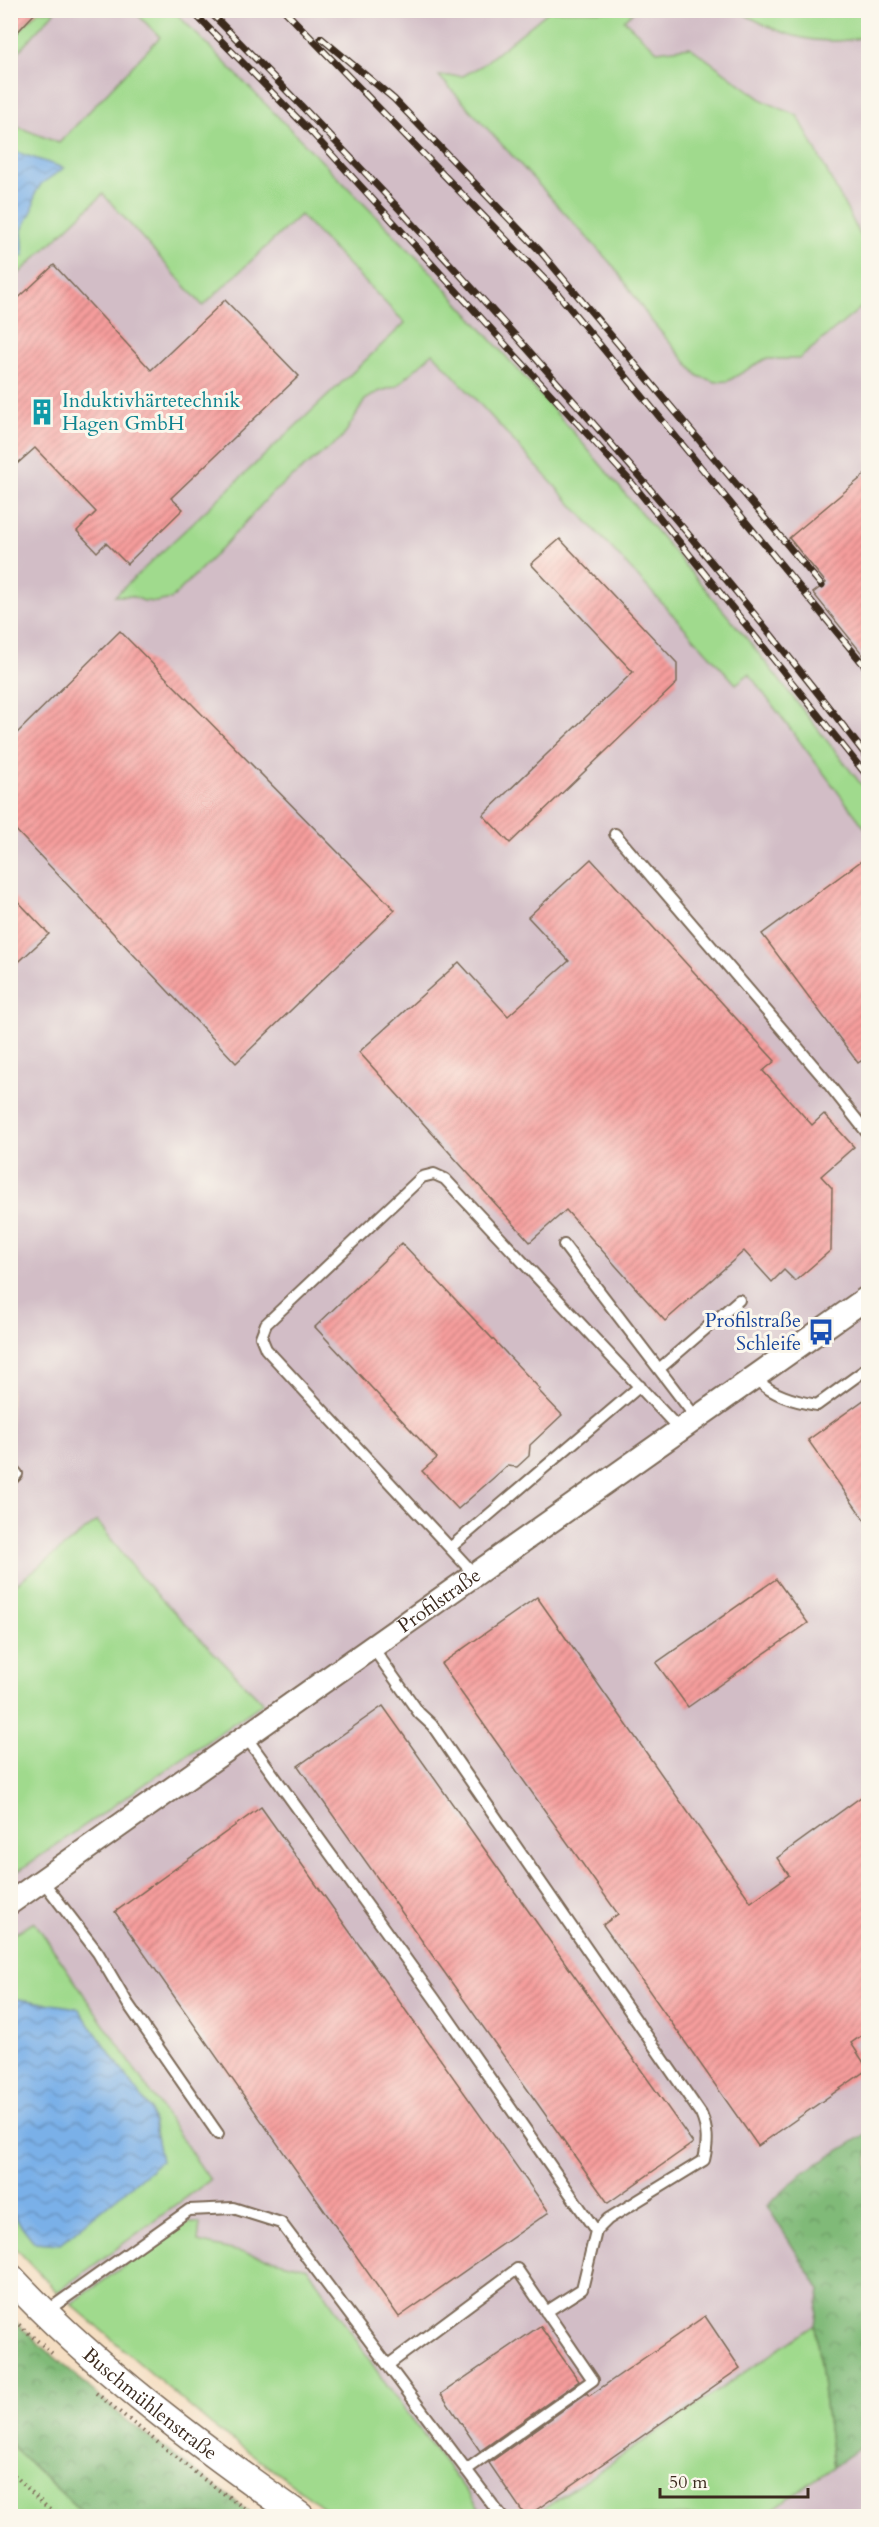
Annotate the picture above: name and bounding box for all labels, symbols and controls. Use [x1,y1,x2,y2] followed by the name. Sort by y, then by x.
[62,387,241,437] place label: Induktivhärtetechnik Hagen GmbH
[27,397,57,427] building icon: Induktivhärtetechnik Hagen GmbH
[705,1307,801,1357] place label: Profilstraße Schleife
[806,1317,836,1347] bus stop icon: Profilstraße Schleife
[392,1562,486,1639] street label: Profilstraße
[77,2341,223,2466] street label: Buschmühlenstraße
[660,2461,808,2499] scale bar
[669,2470,708,2495] text: 50 m

